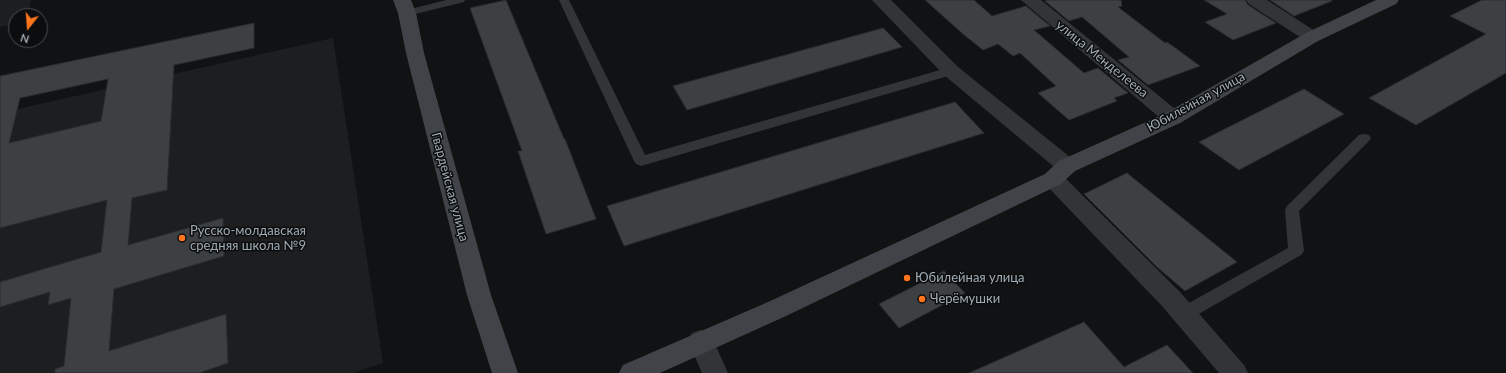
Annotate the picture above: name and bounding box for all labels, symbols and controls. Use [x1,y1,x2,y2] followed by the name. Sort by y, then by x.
[8,8,48,48] north arrow
[1053,17,1151,101] street label: улица Менделеева
[19,32,31,46] text: N
[1144,69,1248,135] street label: Юбилейная улица
[428,131,472,243] street label: Гвардейская улица
[190,223,306,254] place label: Русско-молдавская средняя школа №9
[177,233,187,243] marker: Русско-молдавская средняя школа №9
[915,270,1025,286] place label: Юбилейная улица
[902,273,912,283] marker: Юбилейная улица
[930,291,1000,307] place label: Черёмушки
[917,294,927,304] marker: Черёмушки

